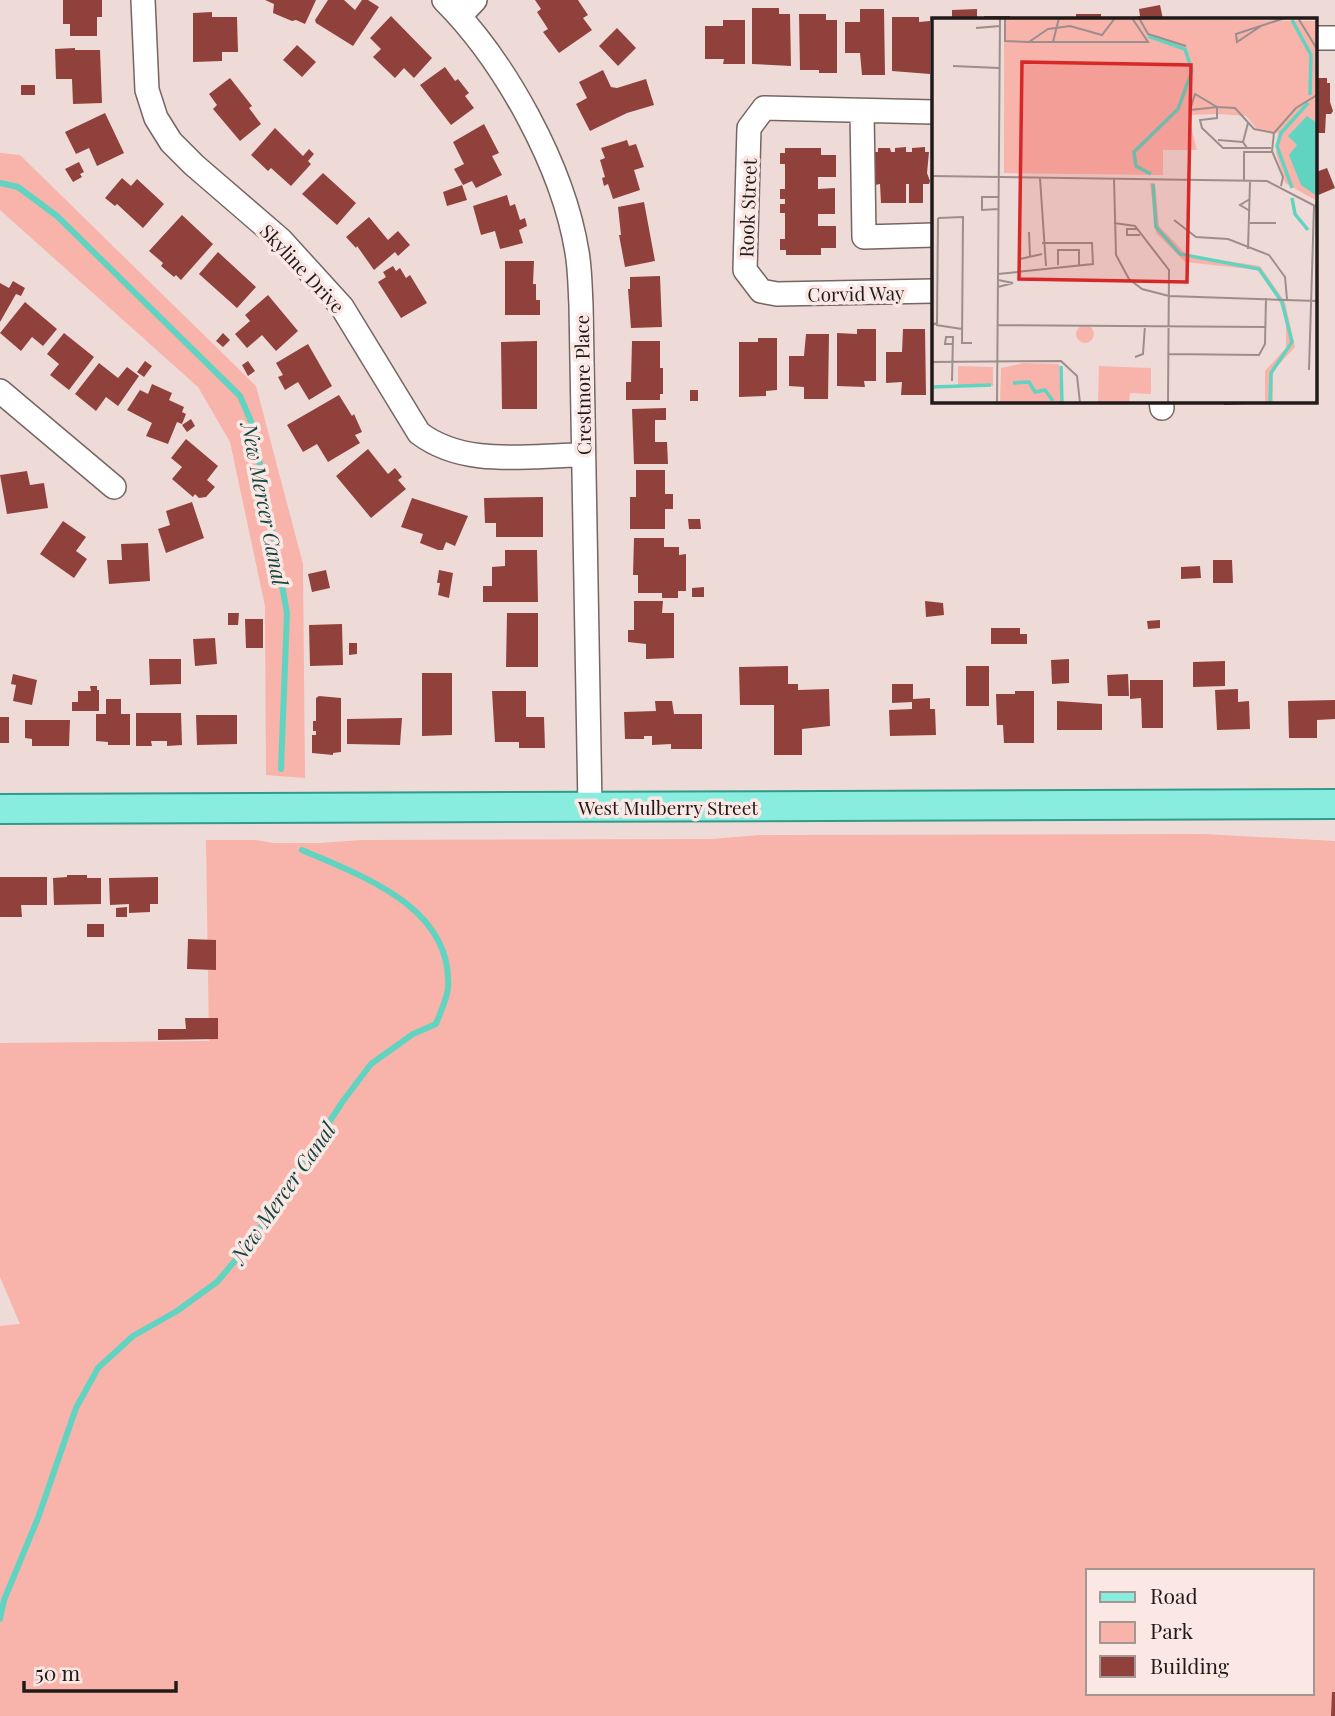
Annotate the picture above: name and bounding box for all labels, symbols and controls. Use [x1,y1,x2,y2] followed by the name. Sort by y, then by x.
[932,18,1318,402] inset map
[732,158,762,258] street label: Rook Street
[255,218,351,318] street label: Skyline Drive
[807,279,905,307] street label: Corvid Way
[568,315,596,455] street label: Crestmore Place
[236,418,296,589] water label: New Mercer Canal
[577,794,758,820] street label: West Mulberry Street
[222,1115,342,1269] water label: New Mercer Canal
[1086,1569,1314,1695] legend
[1150,1581,1198,1609] text: Road
[1150,1616,1194,1644] text: Park
[24,1650,177,1694] scale bar
[1150,1651,1229,1679] text: Building
[35,1658,81,1686] text: 50 m

